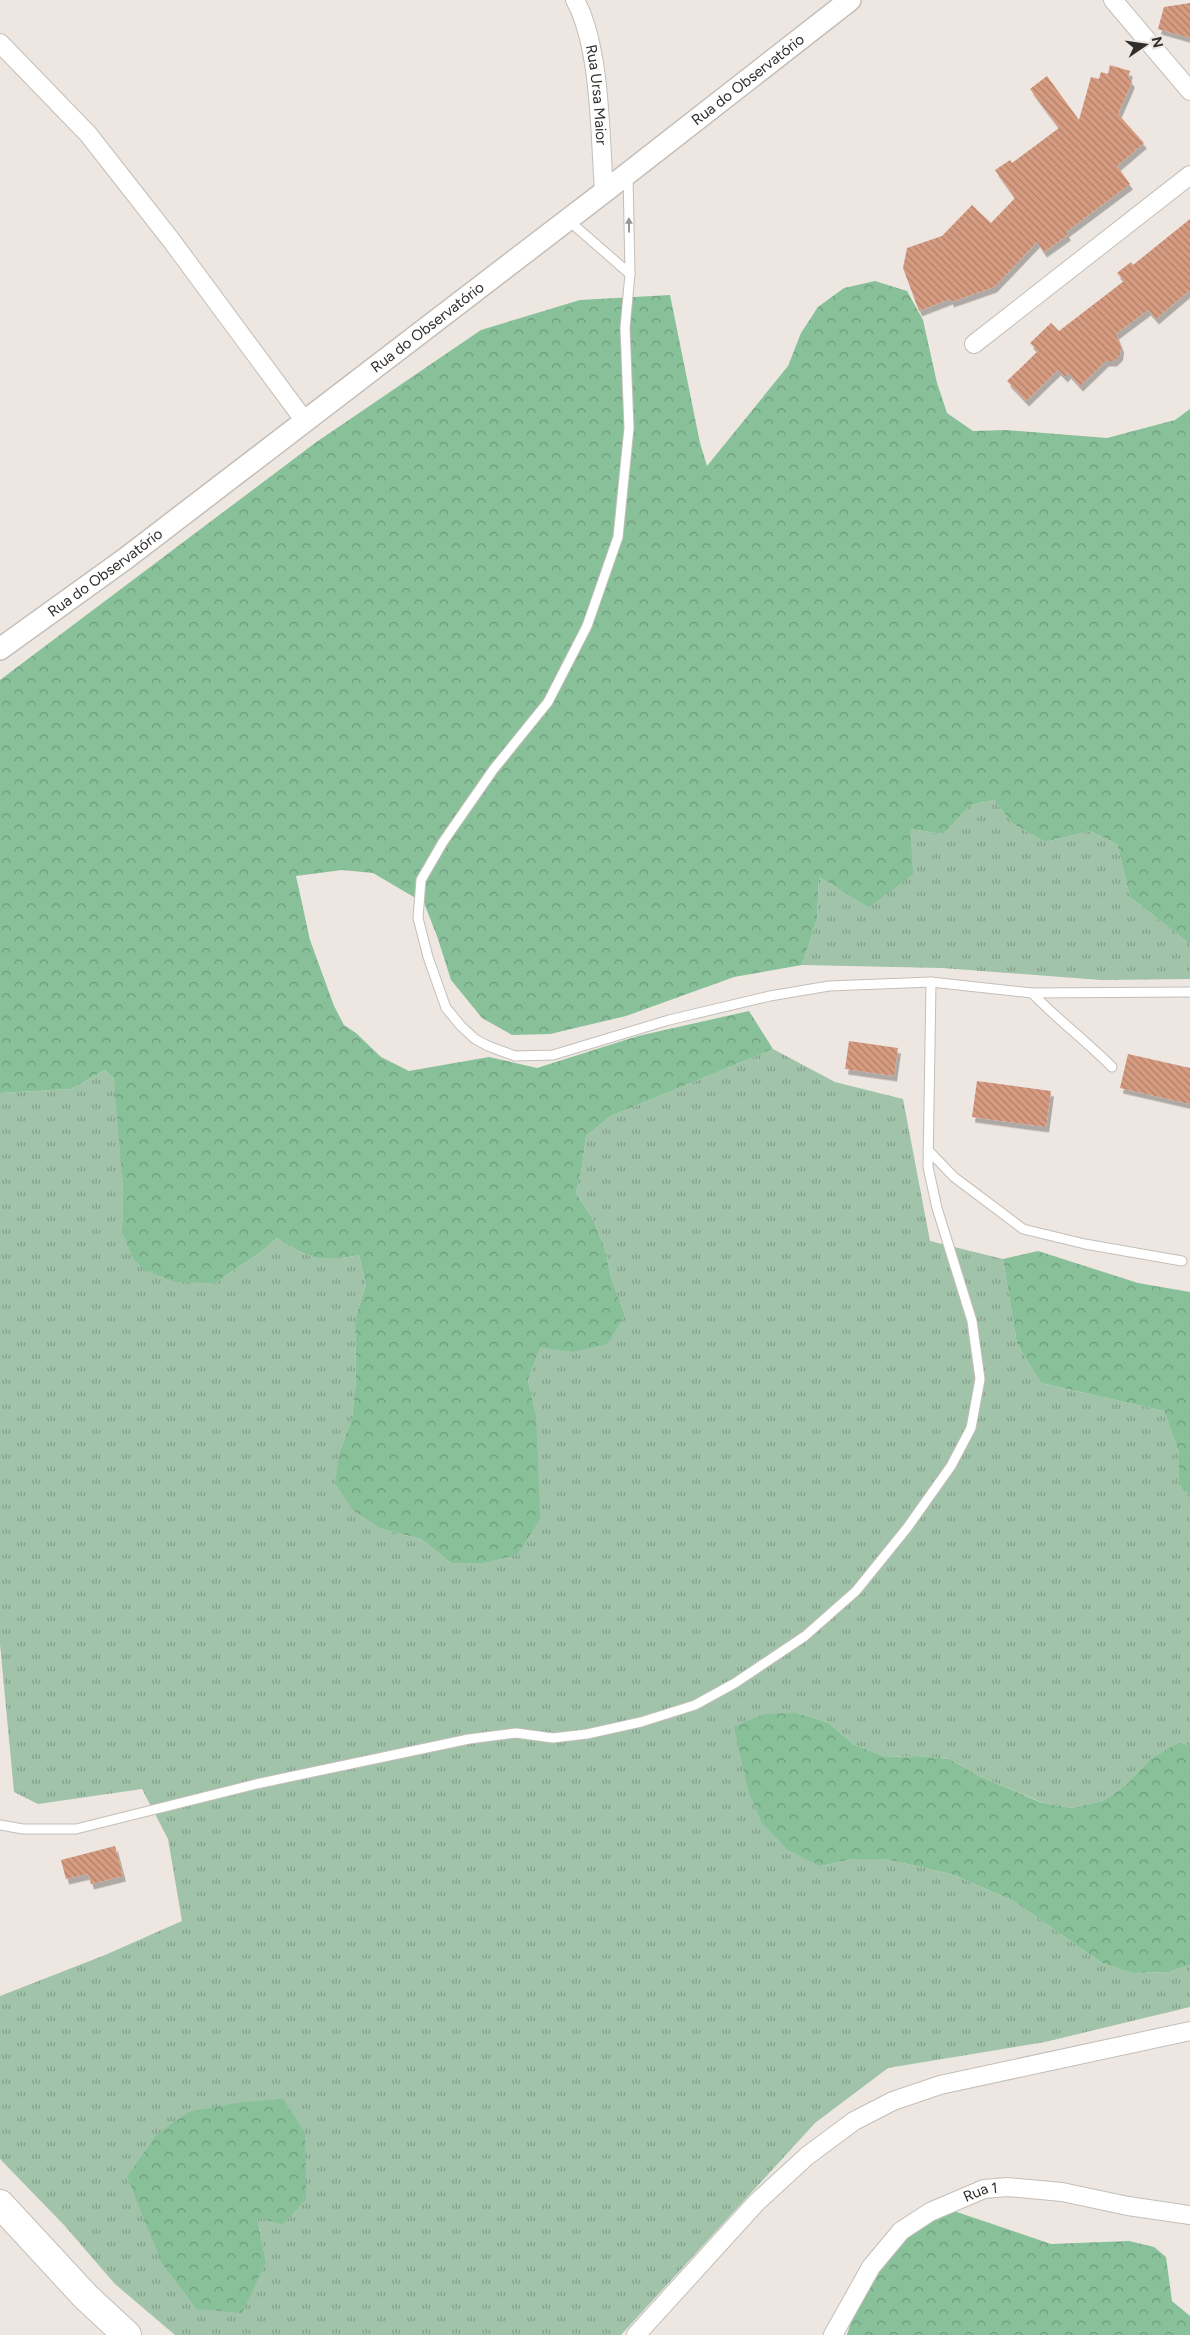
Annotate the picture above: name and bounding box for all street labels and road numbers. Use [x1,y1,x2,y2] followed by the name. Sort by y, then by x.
[688,30,808,129] street label: Rua do Observatório
[582,43,610,145] street label: Rua Ursa Maior
[367,278,488,376] street label: Rua do Observatório
[44,524,166,621] street label: Rua do Observatório
[960,2179,998,2206] street label: Rua 1

